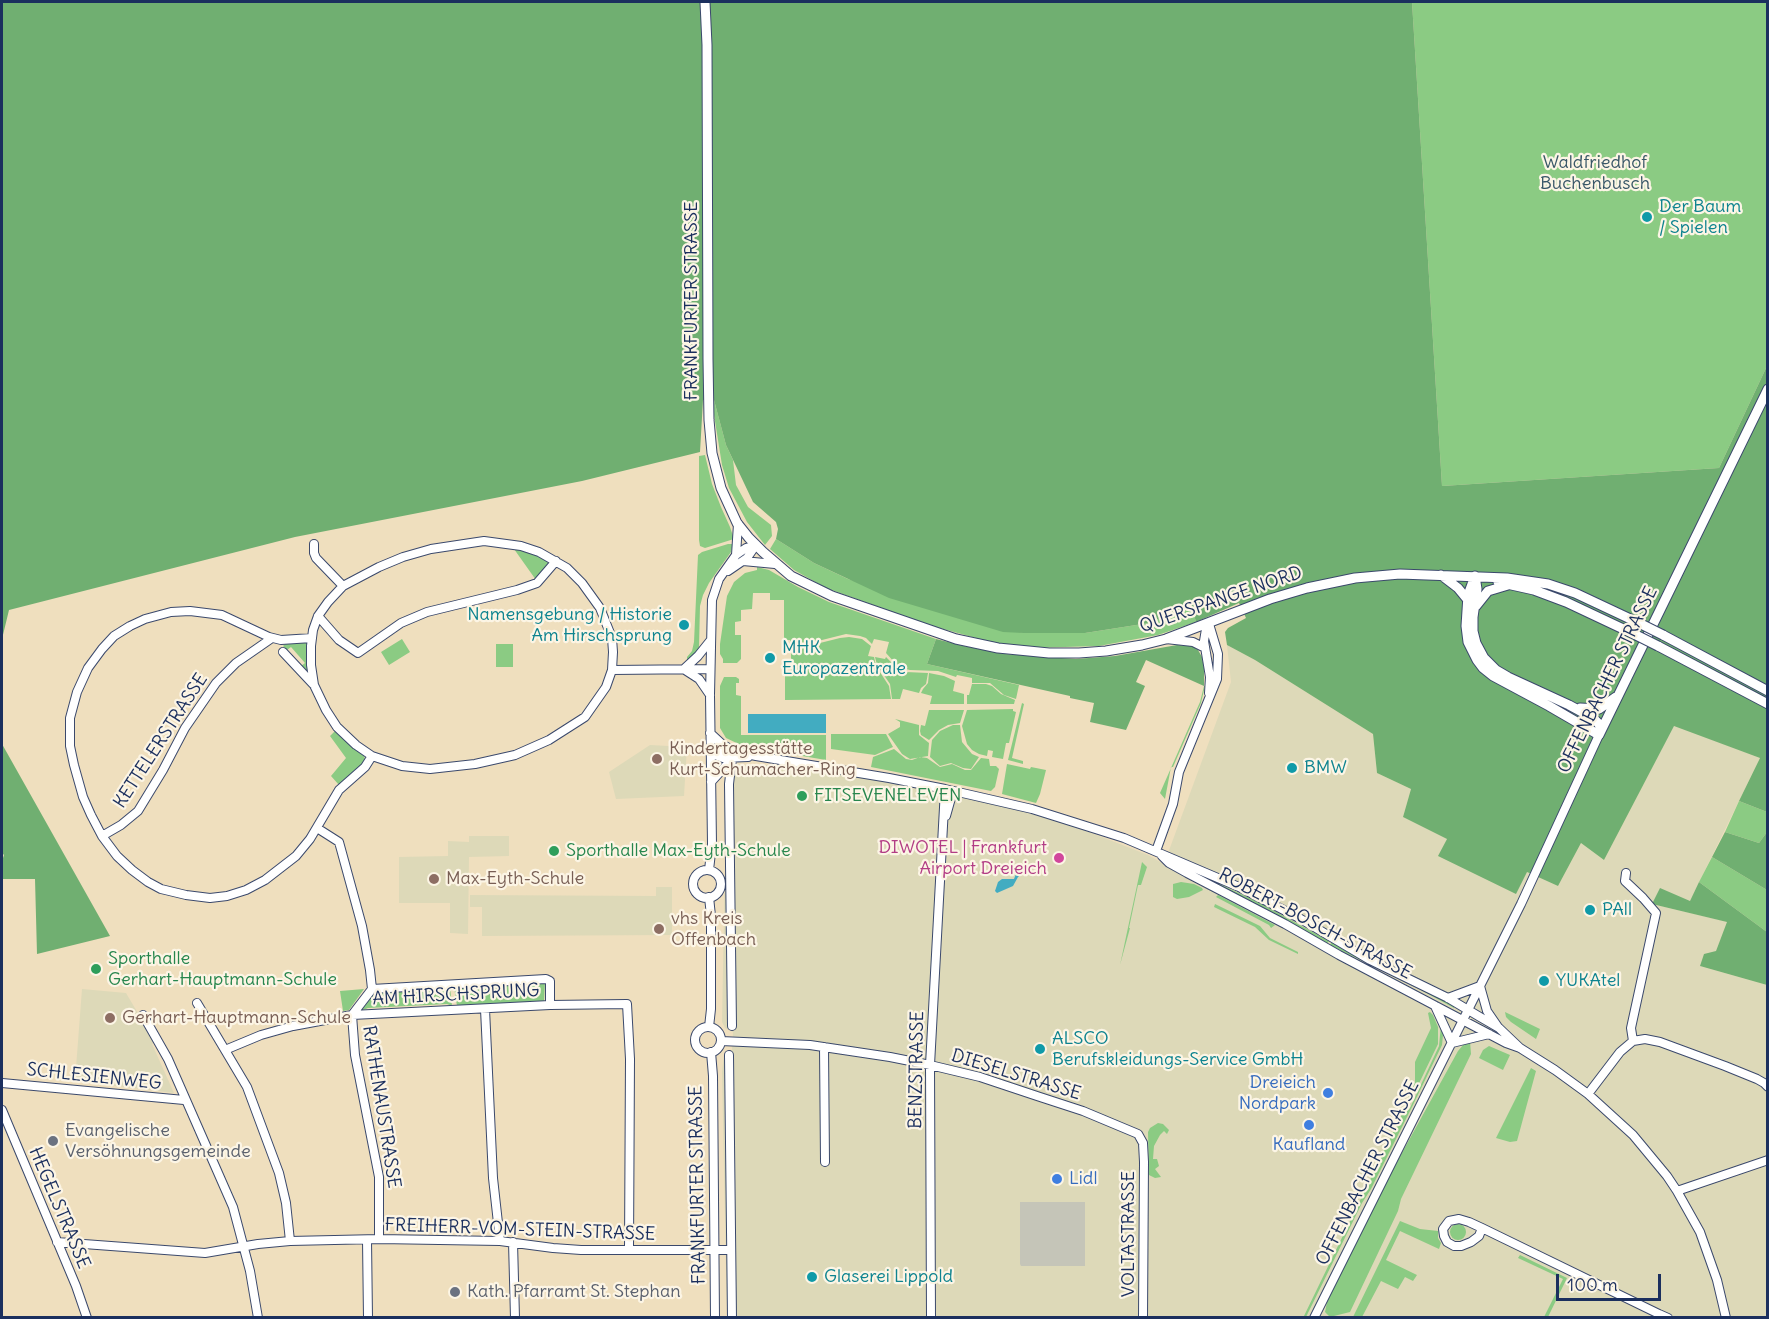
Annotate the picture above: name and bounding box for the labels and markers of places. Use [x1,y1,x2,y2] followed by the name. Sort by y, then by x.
[1659,196,1741,238] place label: Der Baum / Spielen
[1640,210,1654,224] marker: Der Baum / Spielen
[467,604,672,646] place label: Namensgebung / Historie Am Hirschsprung
[677,618,691,632] marker: Namensgebung / Historie Am Hirschsprung
[782,637,906,680] place label: MHK Europazentrale
[763,651,777,665] marker: MHK Europazentrale
[669,738,856,780] place label: Kindertagesstätte Kurt-Schumacher-Ring
[650,752,664,766] marker: Kindertagesstätte Kurt-Schumacher-Ring
[1304,757,1347,779] place label: BMW
[1285,761,1299,775] marker: BMW
[814,785,962,807] place label: FITSEVENELEVEN
[795,789,809,803] marker: FITSEVENELEVEN
[878,837,1047,880] place label: DIWOTEL | Frankfurt Airport Dreieich
[566,840,791,862] place label: Sporthalle Max-Eyth-Schule
[547,844,561,858] marker: Sporthalle Max-Eyth-Schule
[1052,851,1066,865] marker: DIWOTEL | Frankfurt Airport Dreieich
[446,868,584,890] place label: Max-Eyth-Schule
[427,872,441,886] marker: Max-Eyth-Schule
[1602,899,1632,921] place label: PAll
[1583,903,1597,917] marker: PAll
[671,908,756,950] place label: vhs Kreis Offenbach
[652,922,666,936] marker: vhs Kreis Offenbach
[108,948,337,990] place label: Sporthalle Gerhart-Hauptmann-Schule
[89,962,103,976] marker: Sporthalle Gerhart-Hauptmann-Schule
[1556,970,1620,992] place label: YUKAtel
[1537,974,1551,988] marker: YUKAtel
[122,1007,351,1029] place label: Gerhart-Hauptmann-Schule
[103,1011,117,1025] marker: Gerhart-Hauptmann-Schule
[1052,1028,1303,1070] place label: ALSCO Berufskleidungs-Service GmbH
[1033,1042,1047,1056] marker: ALSCO Berufskleidungs-Service GmbH
[1239,1072,1316,1114] place label: Dreieich Nordpark
[1321,1086,1335,1100] marker: Dreieich Nordpark
[1302,1118,1316,1132] marker: Kaufland
[65,1120,251,1162] place label: Evangelische Versöhnungsgemeinde
[46,1134,60,1148] marker: Evangelische Versöhnungsgemeinde
[1273,1134,1345,1156] place label: Kaufland
[1069,1168,1097,1190] place label: Lidl
[1050,1172,1064,1186] marker: Lidl
[824,1266,953,1288] place label: Glaserei Lippold
[805,1270,819,1284] marker: Glaserei Lippold
[467,1281,681,1303] place label: Kath. Pfarramt St. Stephan
[448,1285,462,1299] marker: Kath. Pfarramt St. Stephan

